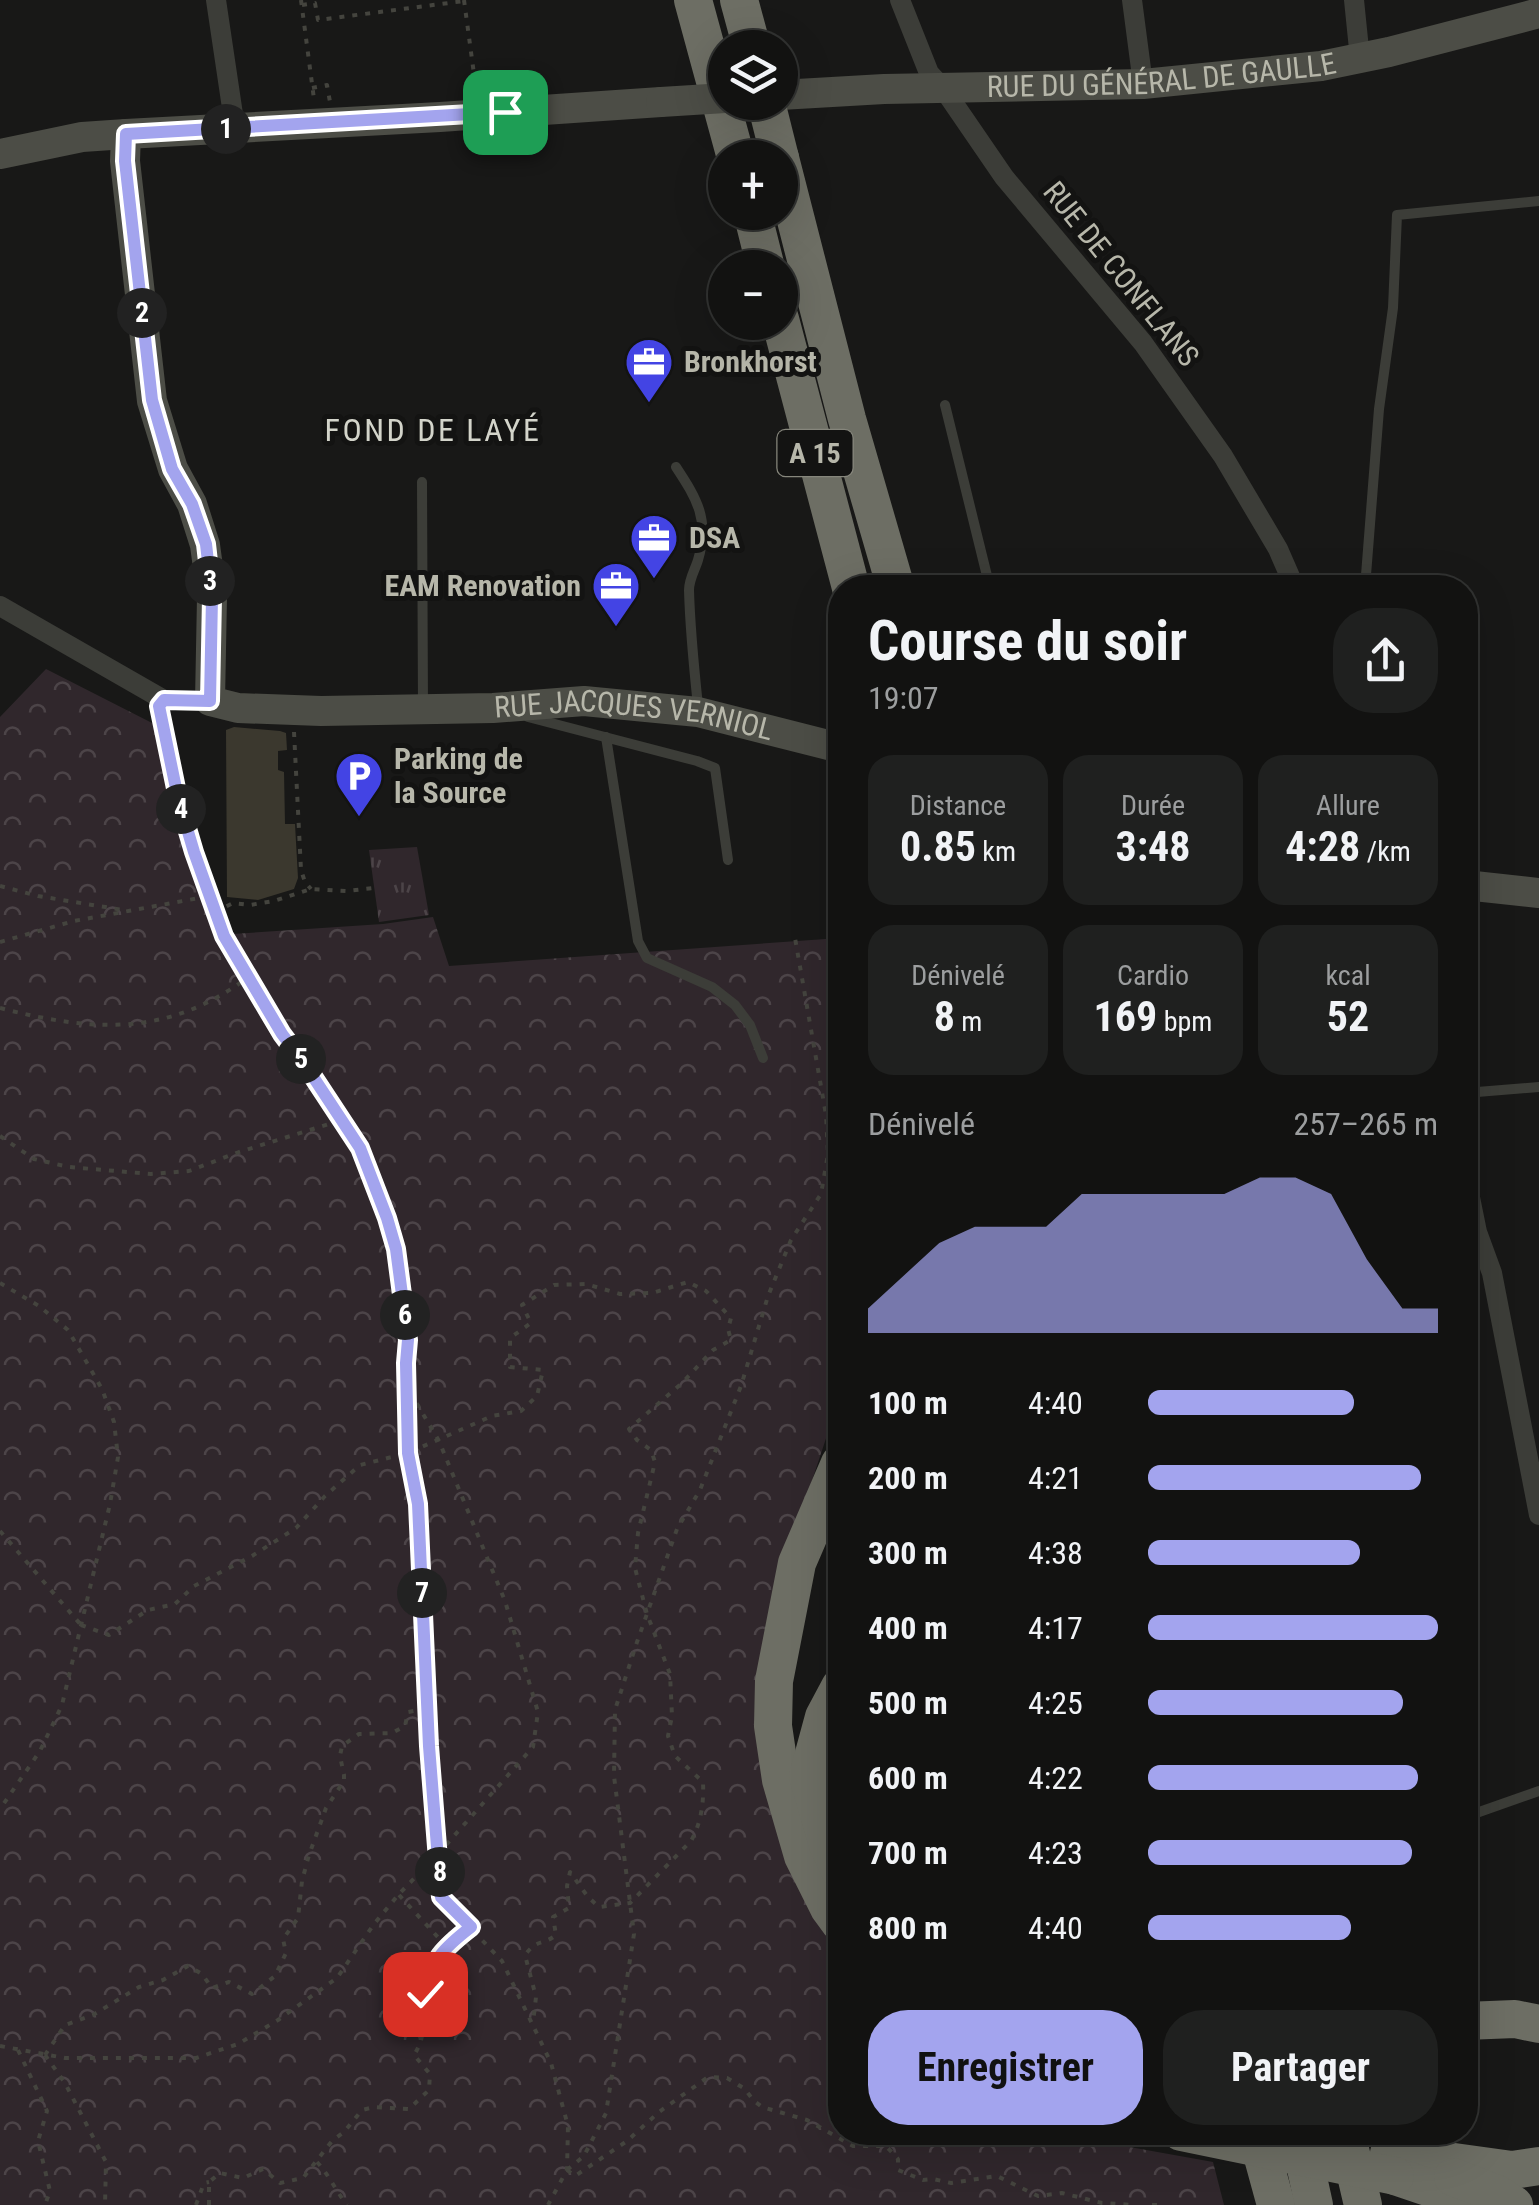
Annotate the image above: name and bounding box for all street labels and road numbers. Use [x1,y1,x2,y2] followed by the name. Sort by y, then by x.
[986,45,1339,104] street label: RUE DU GÉNÉRAL DE GAULLE
[1036,174,1207,373] street label: RUE DE CONFLANS
[778,430,852,476] road number: A 15
[493,683,777,747] street label: RUE JACQUES VERNIOL

